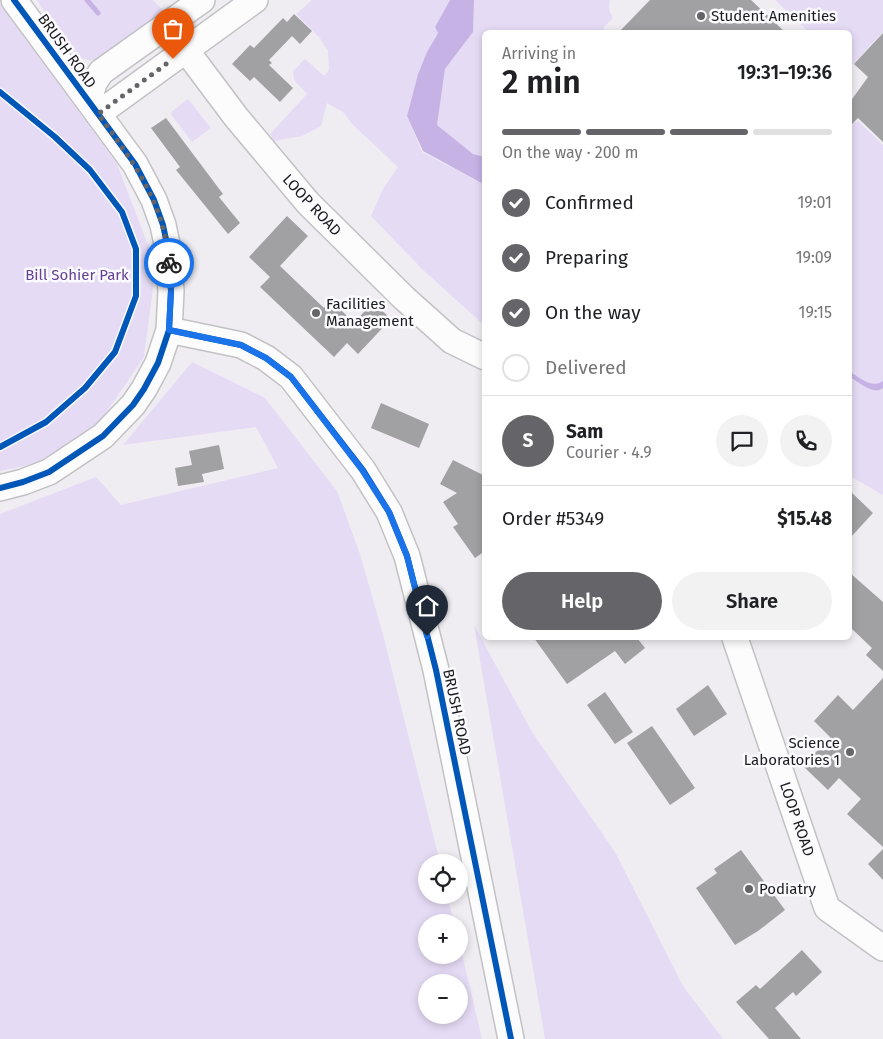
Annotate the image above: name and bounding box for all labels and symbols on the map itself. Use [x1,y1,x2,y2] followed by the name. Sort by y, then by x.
[711,7,836,25] place label: Student Amenities
[152,8,194,59] pin
[34,10,100,92] street label: BRUSH ROAD
[695,10,707,22] marker: Student Amenities
[279,170,345,240] street label: LOOP ROAD
[144,238,194,288] courier
[25,266,129,284] park label: Bill Sohier Park
[326,295,414,330] place label: Facilities Management
[310,307,322,319] marker: Facilities Management
[406,585,448,636] pin
[439,667,475,757] street label: BRUSH ROAD
[744,734,840,769] place label: Science Laboratories 1
[844,746,856,758] marker: Science Laboratories 1
[776,779,818,859] street label: LOOP ROAD
[759,880,817,898] place label: Podiatry
[743,883,755,895] marker: Podiatry

